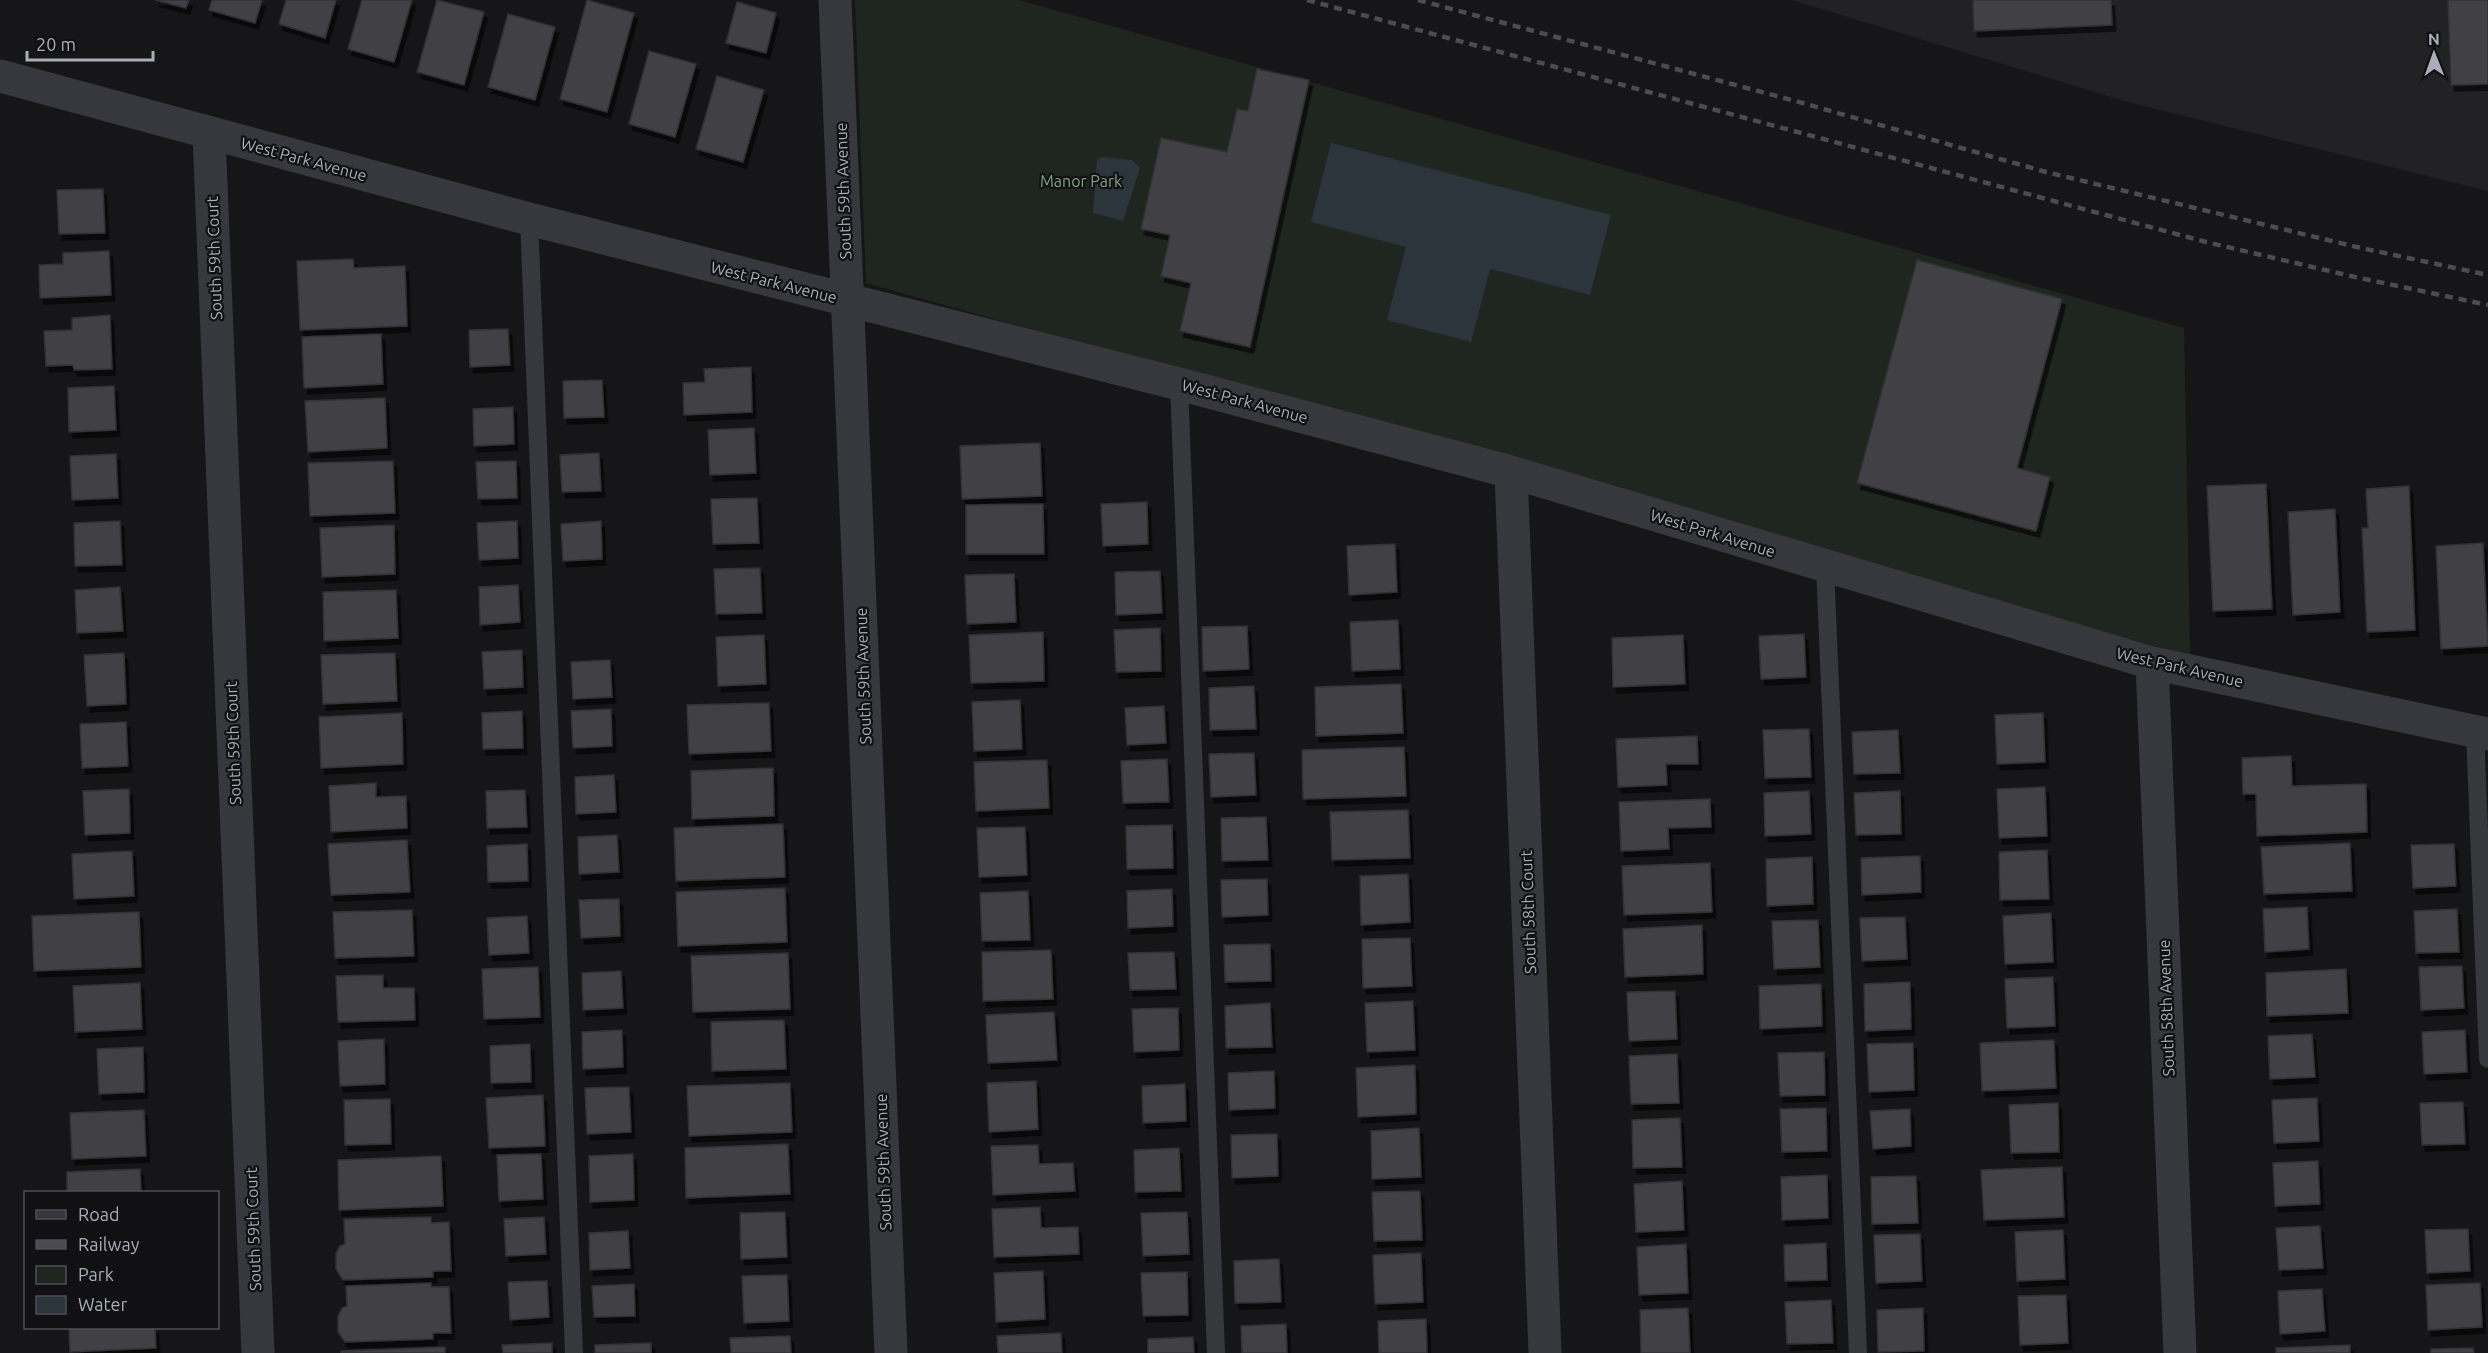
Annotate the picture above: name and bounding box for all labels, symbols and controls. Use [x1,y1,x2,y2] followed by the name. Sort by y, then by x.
[27,24,153,62] scale bar
[2404,24,2464,84] north arrow
[2428,30,2440,48] text: N
[36,34,76,54] text: 20 m
[832,122,854,260] street label: South 59th Avenue
[239,134,369,184] street label: West Park Avenue
[1040,172,1122,190] park label: Manor Park
[203,195,225,320] street label: South 59th Court
[709,258,839,306] street label: West Park Avenue
[1180,376,1310,426] street label: West Park Avenue
[1648,505,1778,561] street label: West Park Avenue
[852,607,874,745] street label: South 59th Avenue
[2115,644,2245,690] street label: West Park Avenue
[222,680,244,805] street label: South 59th Court
[1517,849,1539,974] street label: South 58th Court
[2155,939,2177,1077] street label: South 58th Avenue
[872,1093,894,1231] street label: South 59th Avenue
[242,1166,264,1291] street label: South 59th Court
[24,1191,219,1329] legend
[78,1204,120,1224] text: Road
[78,1234,140,1254] text: Railway
[78,1264,114,1284] text: Park
[78,1294,128,1314] text: Water

